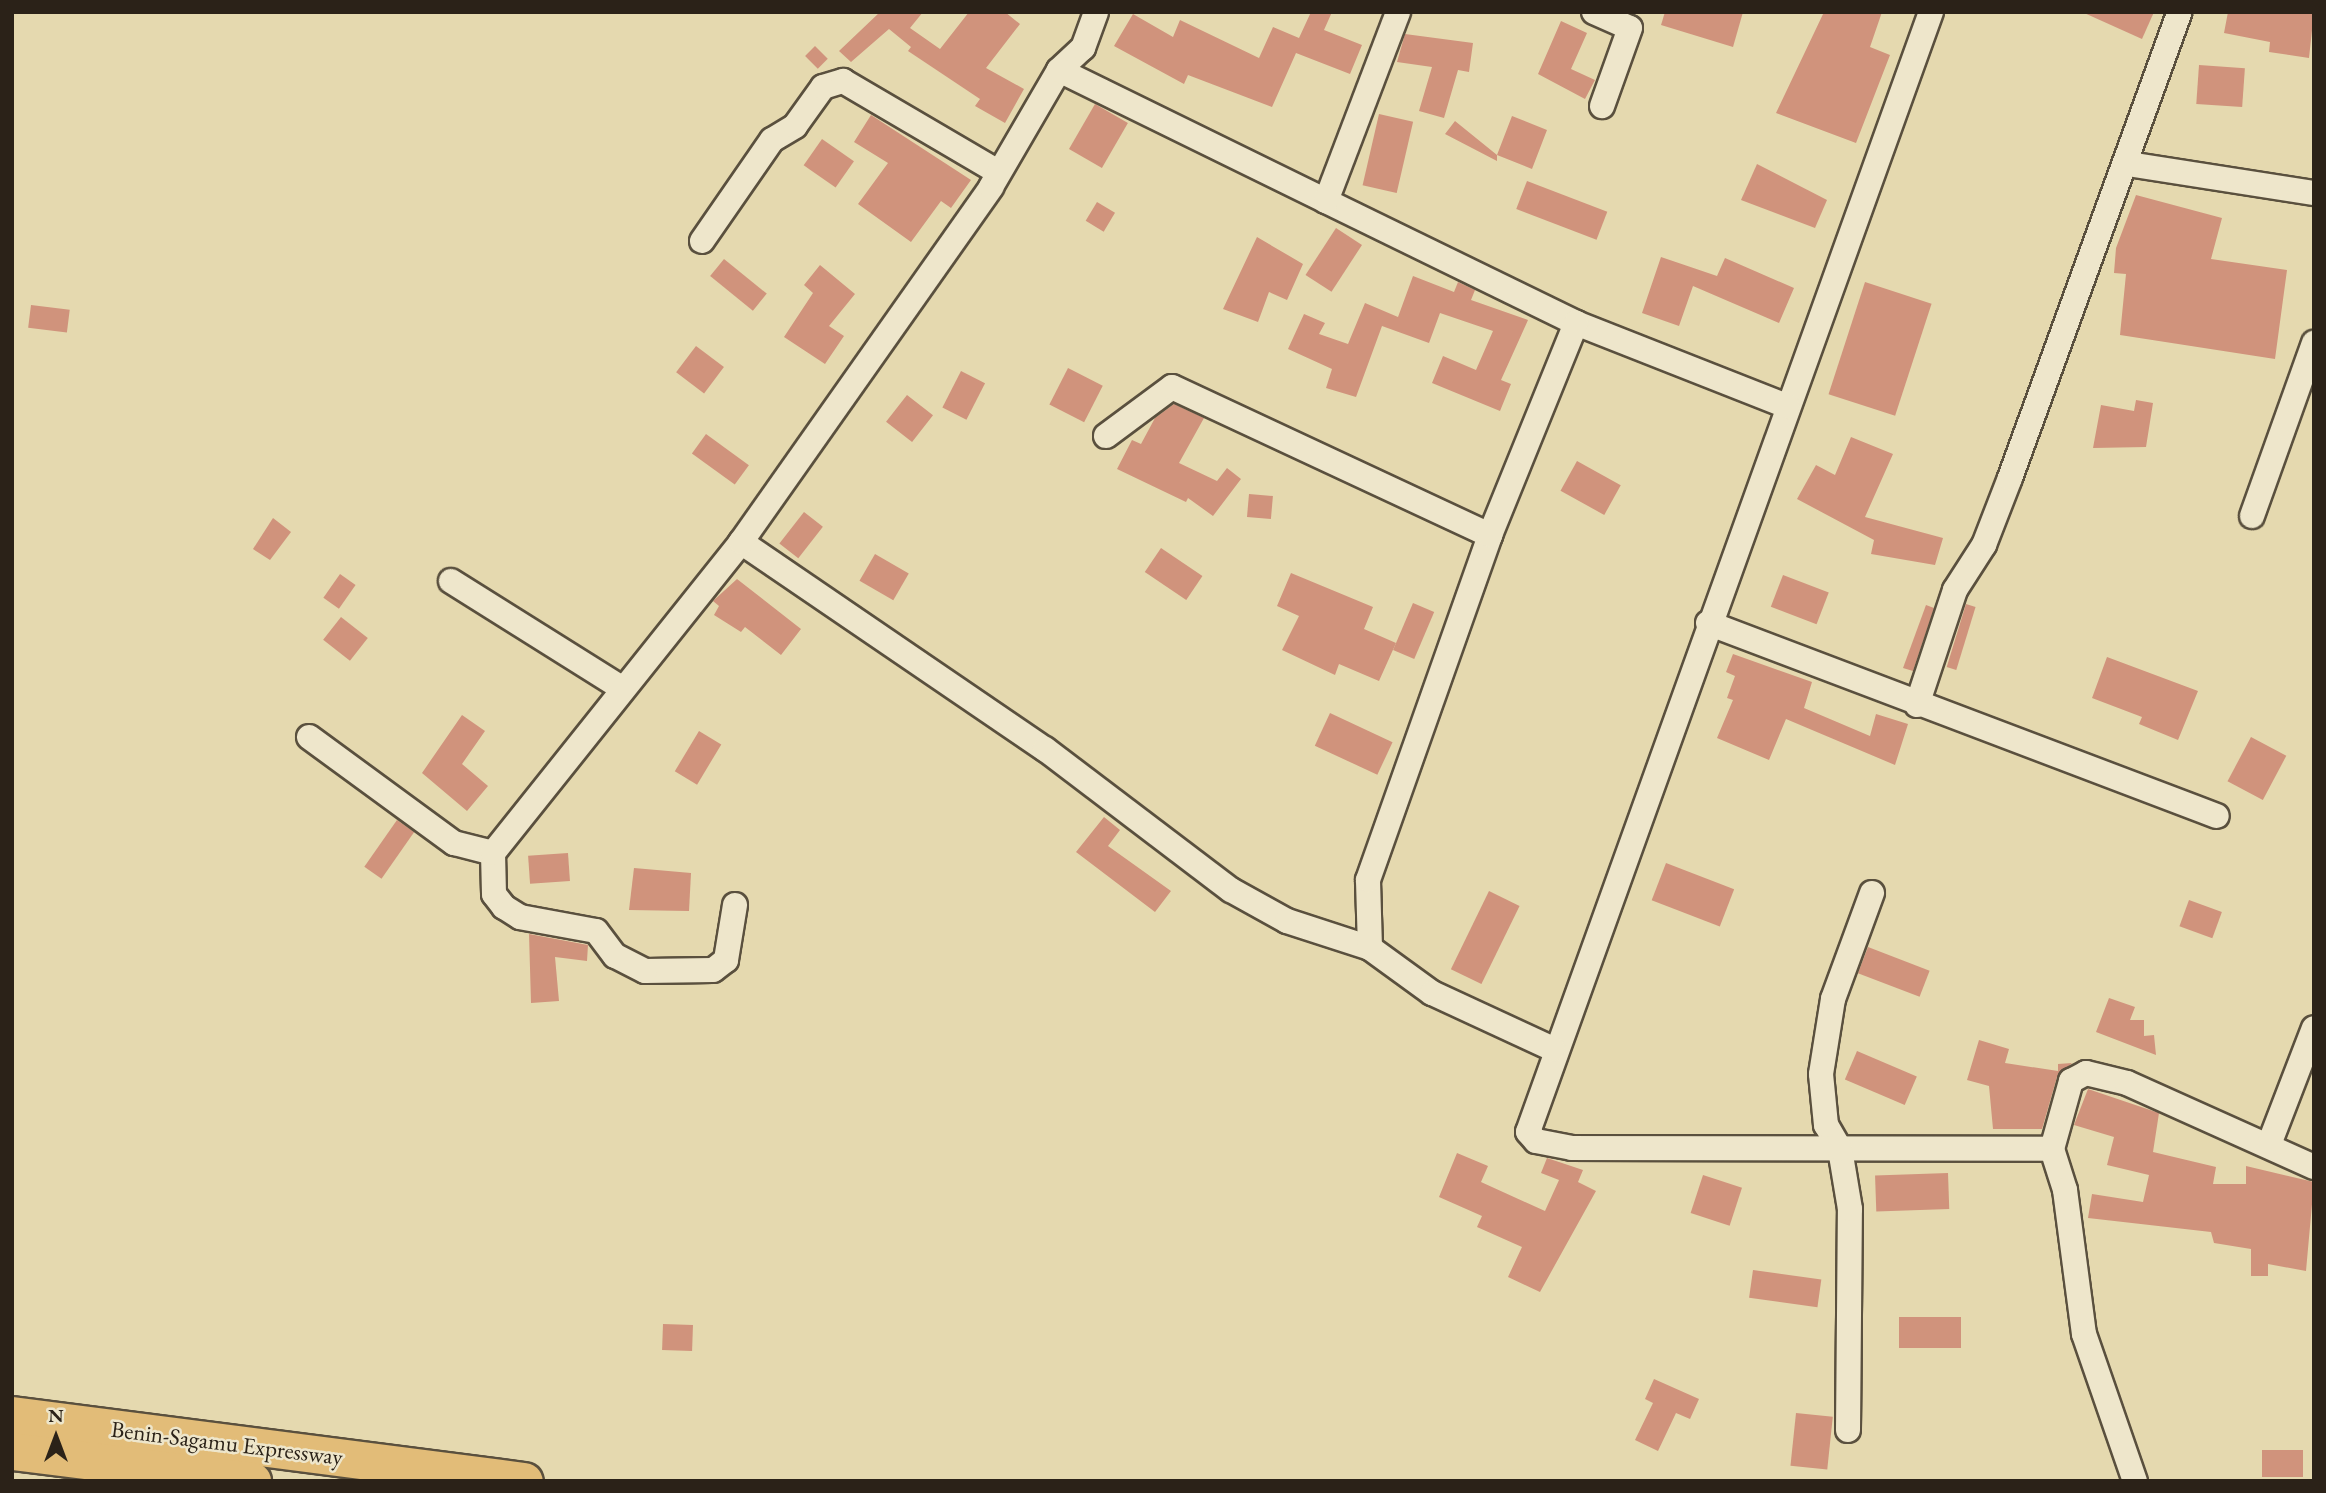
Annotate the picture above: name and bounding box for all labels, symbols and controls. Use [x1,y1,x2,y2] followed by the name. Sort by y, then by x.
[21,1402,91,1472] north arrow
[48,1403,64,1428] text: N
[110,1415,344,1471] street label: Benin-Sagamu Expressway

